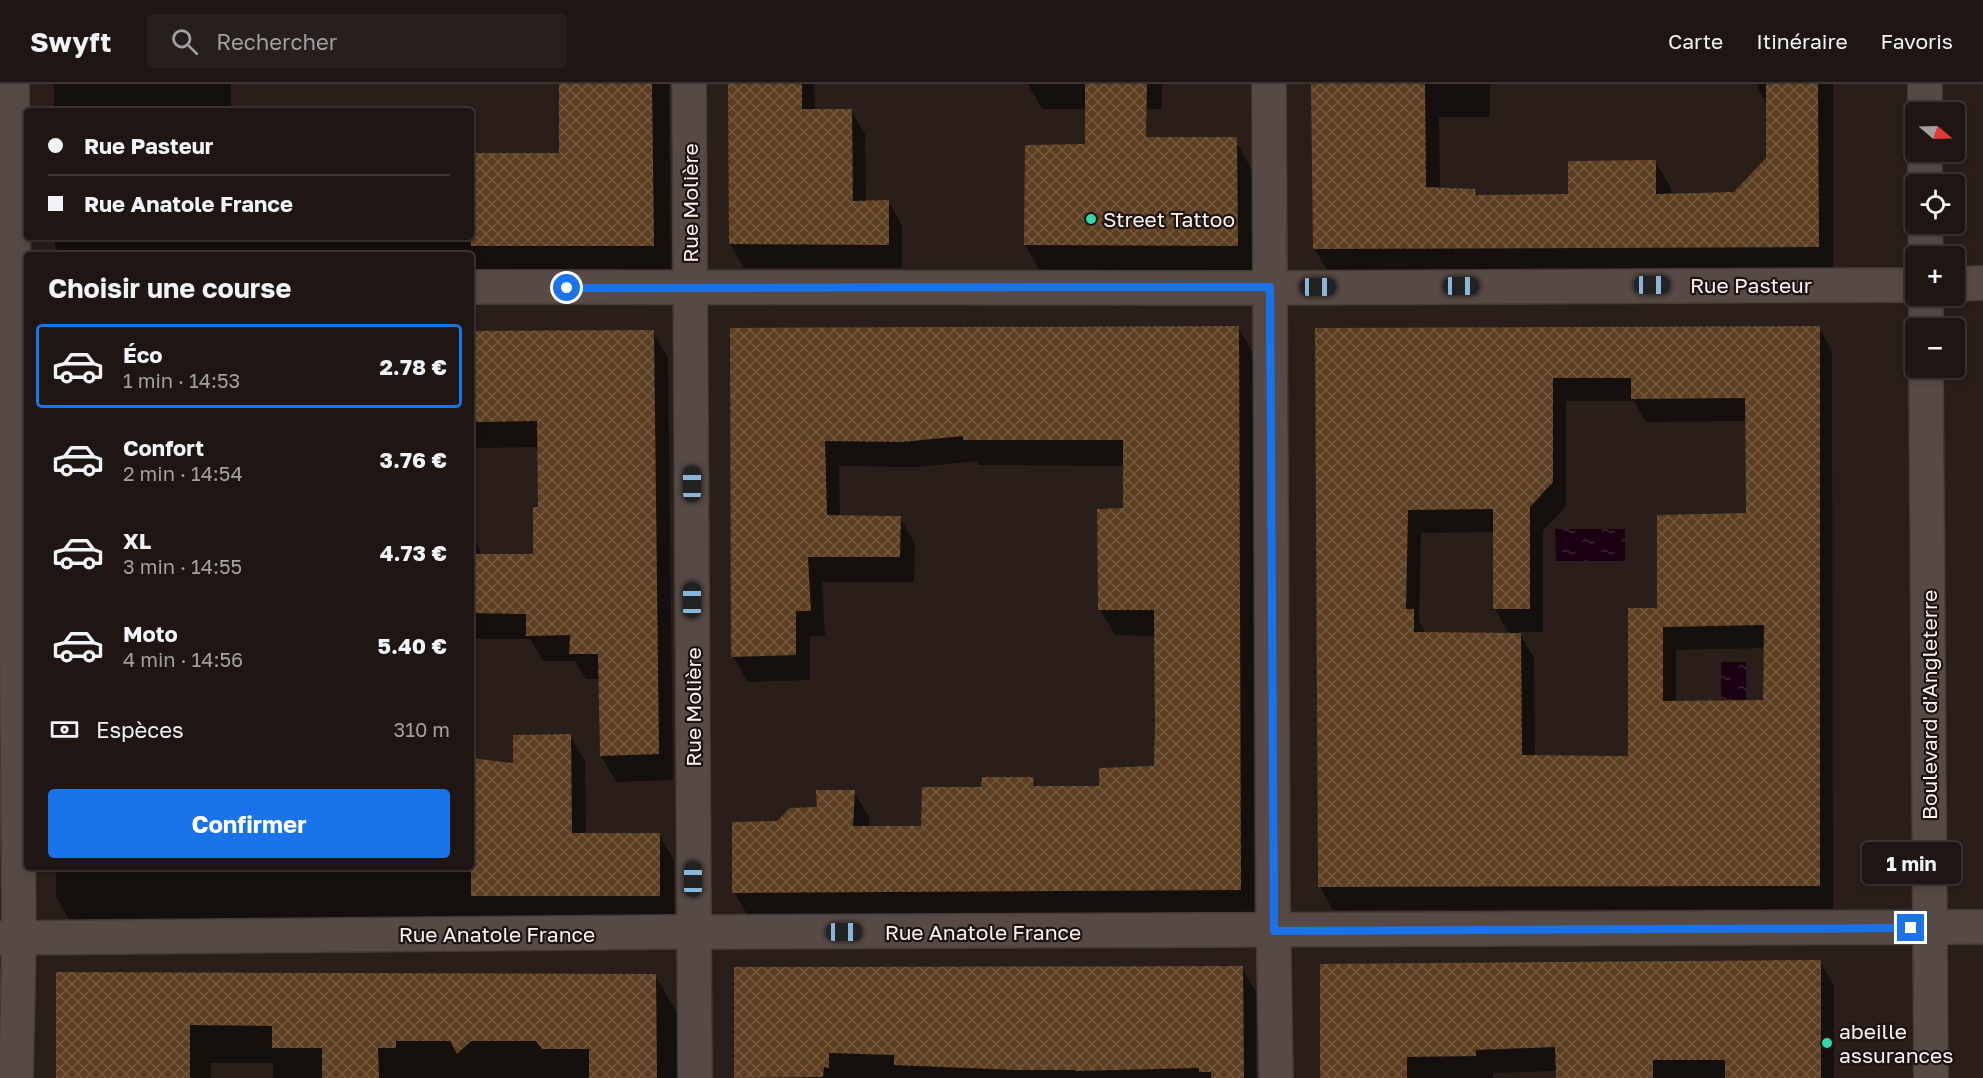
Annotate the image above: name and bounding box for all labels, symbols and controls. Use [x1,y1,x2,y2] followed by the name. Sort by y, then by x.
[147,14,567,68] search box
[30,25,111,58] text: Swyft
[168,25,201,58] icon: search
[216,28,337,55] text: Rechercher
[1668,28,1723,54] text: Carte
[1756,28,1848,54] text: Itinéraire
[1881,28,1953,54] text: Favoris
[1905,102,1965,162] north arrow
[1905,102,1965,378] map controls
[84,132,213,159] text: Rue Pasteur
[677,143,703,263] street label: Rue Molière
[1905,174,1965,234] button: locate
[84,190,293,217] text: Rue Anatole France
[1103,206,1235,232] place label: Street Tattoo
[1084,212,1098,226] marker: Street Tattoo
[1905,246,1965,306] button: +
[48,272,291,304] text: Choisir une course
[1690,272,1812,298] street label: Rue Pasteur
[553,274,580,301] route start
[1634,276,1670,294] car
[1443,277,1479,295] car
[1300,278,1336,296] car
[1905,318,1965,378] button: −
[51,339,105,393] icon: car
[123,341,162,368] text: Éco
[379,353,447,380] text: 2.78 €
[123,368,240,392] text: 1 min · 14:53
[51,432,105,486] icon: car
[123,434,204,461] text: Confort
[380,446,447,473] text: 3.76 €
[123,461,243,485] text: 2 min · 14:54
[683,466,701,502] car
[51,525,105,579] icon: car
[123,527,151,554] text: XL
[380,539,447,566] text: 4.73 €
[123,554,242,578] text: 3 min · 14:55
[683,582,701,618] car
[1916,590,1942,820] street label: Boulevard d'Angleterre
[51,618,105,672] icon: car
[123,620,178,647] text: Moto
[377,632,447,659] text: 5.40 €
[123,647,243,671] text: 4 min · 14:56
[680,647,706,767] street label: Rue Molière
[48,713,81,746] icon: cash
[96,716,184,743] text: Espèces
[394,717,450,741] text: 310 m
[48,789,450,858] button: Confirmer
[1862,841,1960,883] callout: 1 min
[1886,851,1937,875] text: 1 min
[684,861,702,897] car
[1897,914,1924,941] route end
[885,919,1081,945] street label: Rue Anatole France
[399,921,595,947] street label: Rue Anatole France
[826,923,862,941] car
[1839,1018,1953,1068] place label: abeille assurances
[1820,1036,1834,1050] marker: abeille assurances

